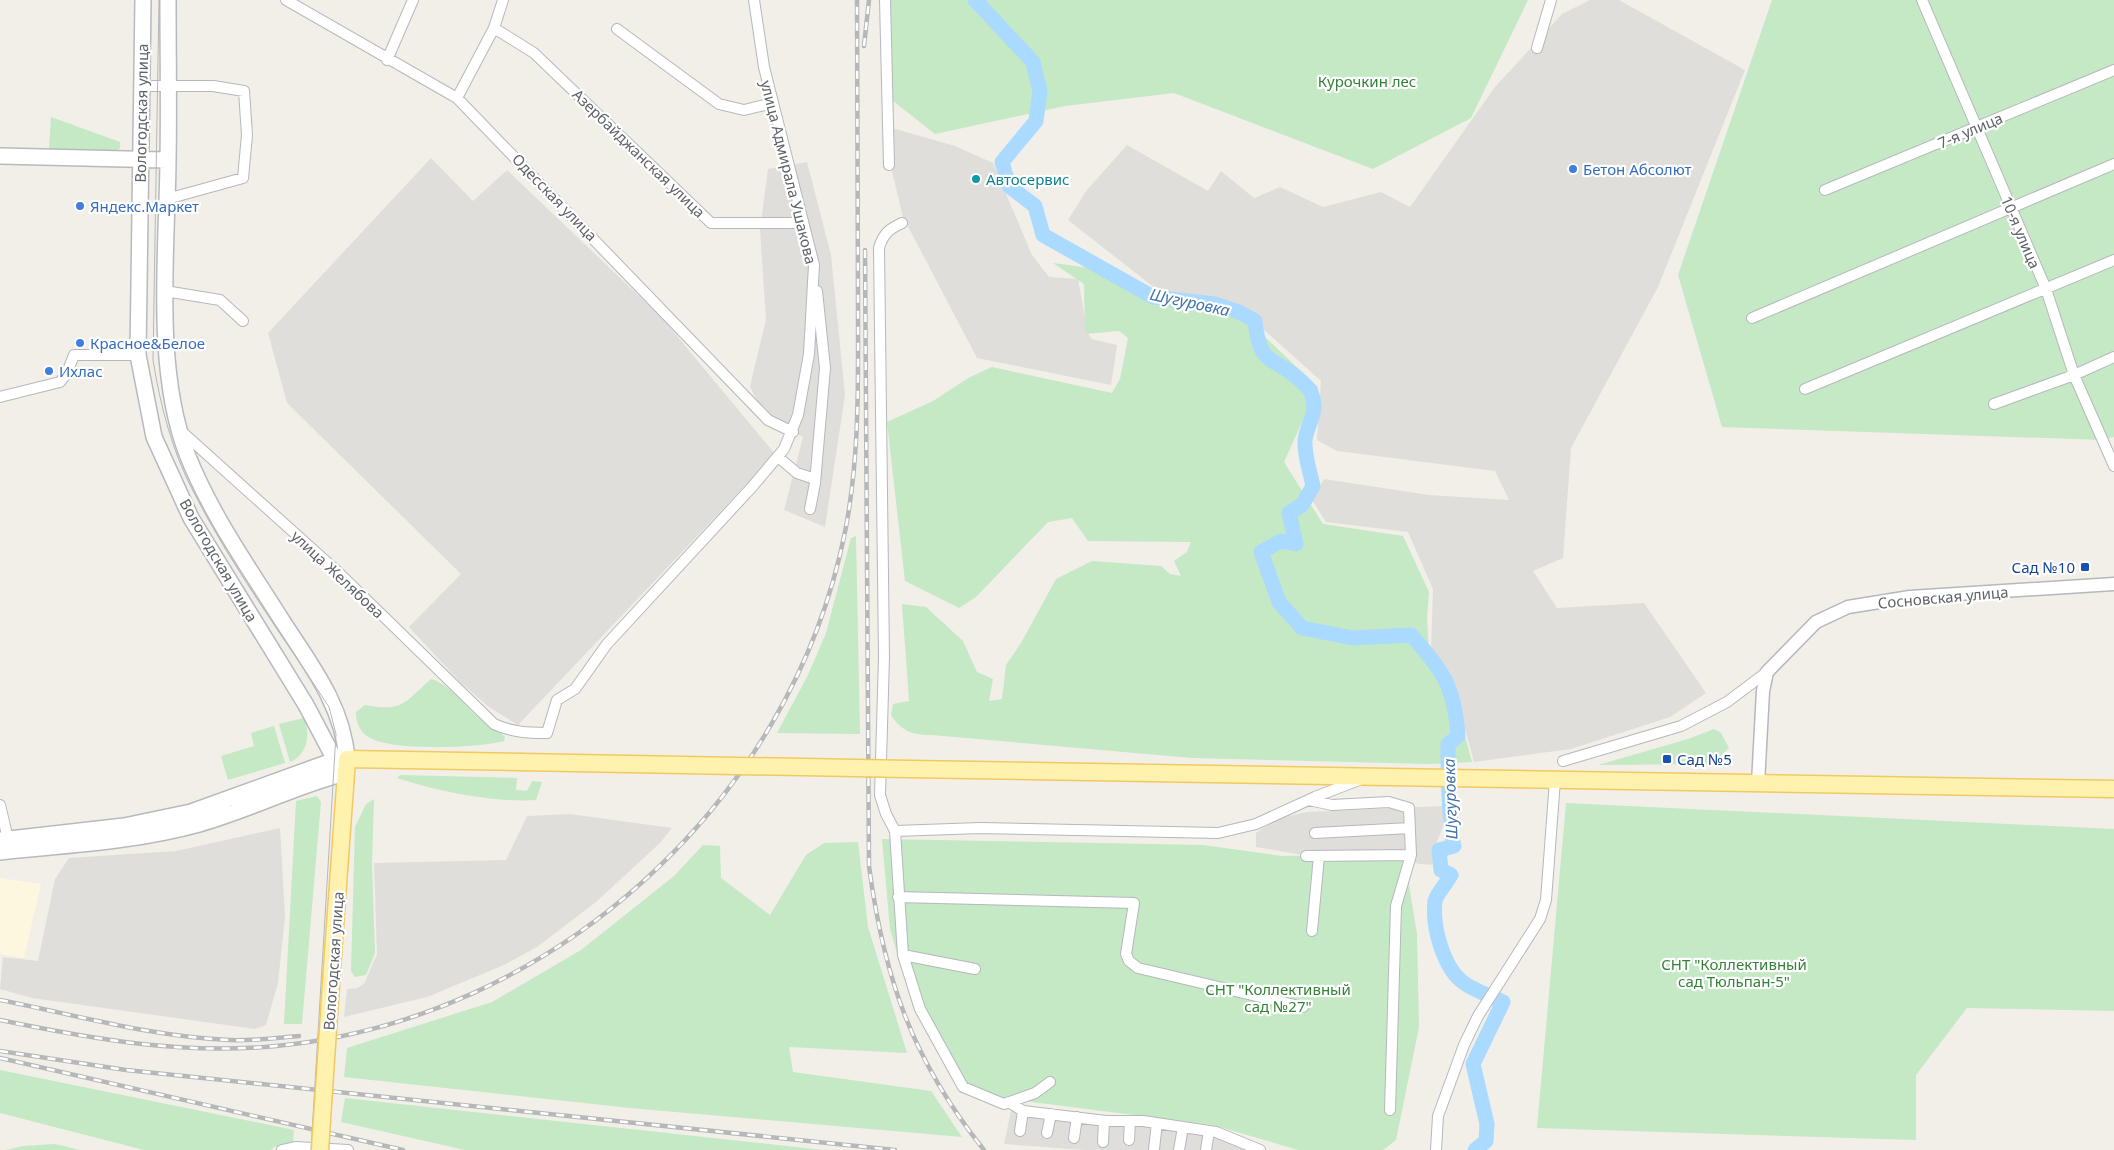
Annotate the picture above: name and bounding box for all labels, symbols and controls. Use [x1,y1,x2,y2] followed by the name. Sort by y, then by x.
[130,43,152,183] street label: Вологодская улица
[1318,71,1416,91] park label: Курочкин лес
[756,78,822,266] street label: улица Адмирала Ушакова
[568,84,710,222] street label: Азербайджанская улица
[1935,107,2005,153] street label: 7-я улица
[508,149,602,245] street label: Одесская улица
[1583,159,1691,179] place label: Бетон Абсолют
[1567,163,1579,175] marker: Бетон Абсолют
[986,169,1069,189] place label: Автосервис
[970,173,982,185] marker: Автосервис
[1997,193,2045,271] street label: 10-я улица
[90,196,199,216] place label: Яндекс.Маркет
[74,200,86,212] marker: Яндекс.Маркет
[1148,283,1232,321] water label: Шугуровка
[90,333,205,353] place label: Красное&Белое
[74,337,86,349] marker: Красное&Белое
[59,361,103,381] place label: Ихлас
[43,365,55,377] marker: Ихлас
[176,495,262,625] street label: Вологодская улица
[287,526,389,622] street label: улица Желябова
[2012,557,2075,577] place label: Сад №10
[2079,561,2091,573] marker: Сад №10
[1877,581,2009,613] street label: Сосновская улица
[1677,749,1732,769] place label: Сад №5
[1661,753,1673,765] marker: Сад №5
[1438,758,1462,840] water label: Шугуровка
[318,891,348,1031] street label: Вологодская улица
[1661,954,1807,991] park label: СНТ "Коллективный сад Тюльпан-5"
[1205,979,1351,1016] park label: СНТ "Коллективный сад №27"

